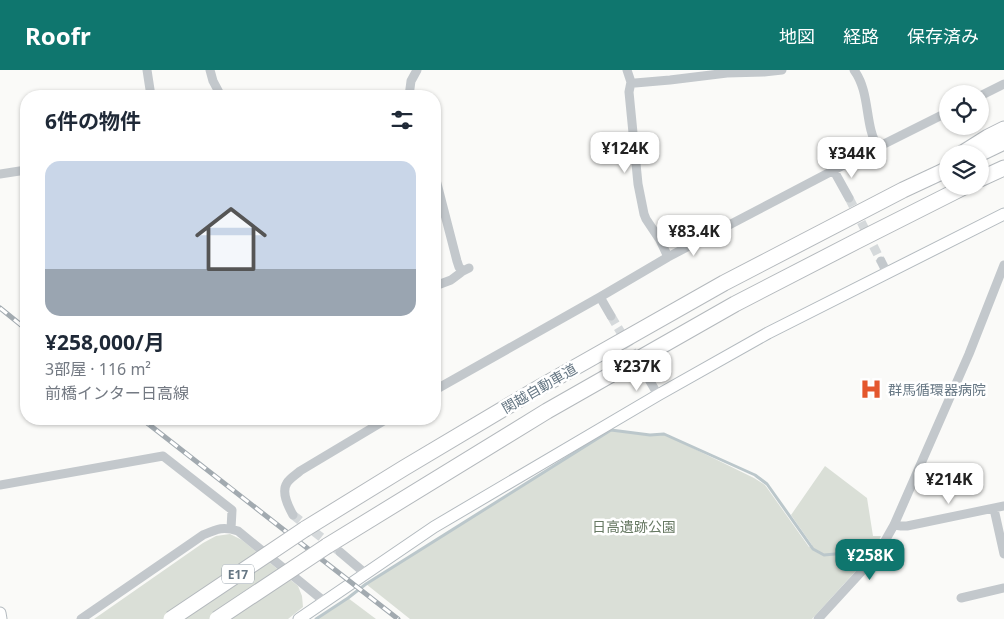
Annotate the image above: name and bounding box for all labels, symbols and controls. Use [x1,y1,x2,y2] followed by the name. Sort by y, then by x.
[25,19,91,52] text: Roofr
[779,24,815,48] text: 地図
[843,24,879,48] text: 経路
[907,24,979,48] text: 保存済み
[939,85,989,195] map controls
[939,85,989,135] button: locate
[388,106,416,134] icon: filters
[45,107,141,135] text: 6件の物件
[590,132,660,174] pin: ¥124K
[817,136,887,179] pin: ¥344K
[601,137,649,159] text: ¥124K
[828,142,876,164] text: ¥344K
[939,145,989,195] button: layers
[186,194,276,284] icon: home
[653,214,735,257] pin: ¥83.4K
[668,220,720,242] text: ¥83.4K
[45,328,165,356] text: ¥258,000/月
[602,350,672,392] pin: ¥237K
[613,355,661,377] text: ¥237K
[45,358,151,380] text: 3部屋 · 116 m²
[498,359,580,417] street label: 関越自動車道
[858,376,884,402] hospital icon: 群馬循環器病院
[888,380,986,399] place label: 群馬循環器病院
[45,382,189,404] text: 前橋インター日高線
[914,462,984,505] pin: ¥214K
[925,468,973,490] text: ¥214K
[592,517,676,536] park label: 日高遺跡公園
[835,538,905,581] pin: ¥258K
[846,544,894,566] text: ¥258K
[222,564,254,584] road number: E17

